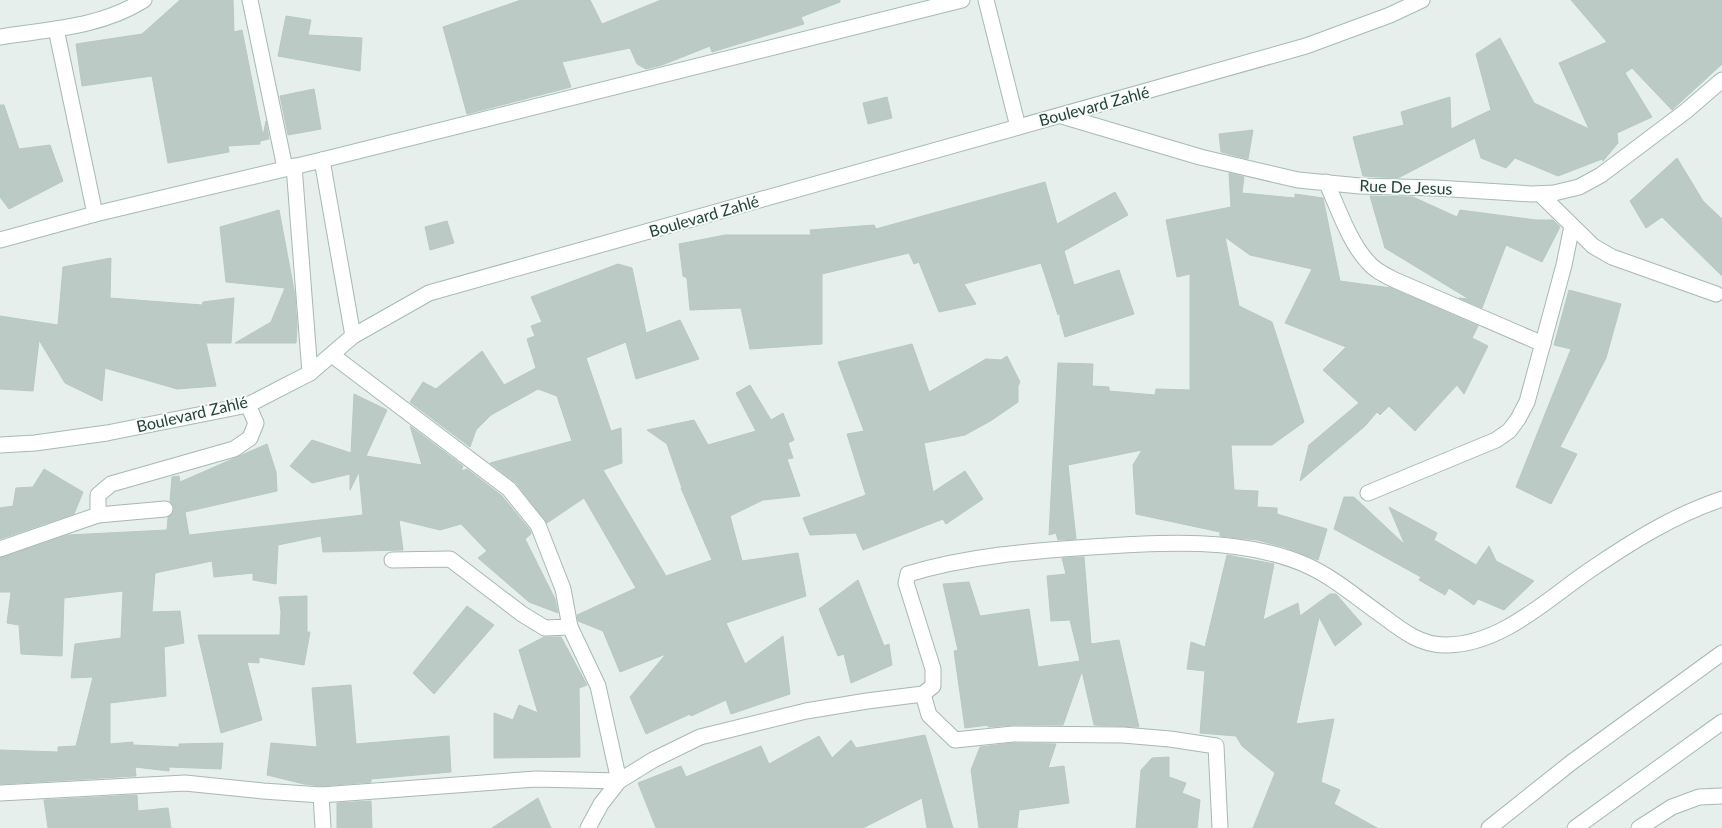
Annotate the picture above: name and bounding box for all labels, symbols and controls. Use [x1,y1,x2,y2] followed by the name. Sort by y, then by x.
[1037,82,1151,129] street label: Boulevard Zahlé
[1359,175,1453,198] street label: Rue De Jesus
[647,191,761,240] street label: Boulevard Zahlé
[134,391,249,436] street label: Boulevard Zahlé

